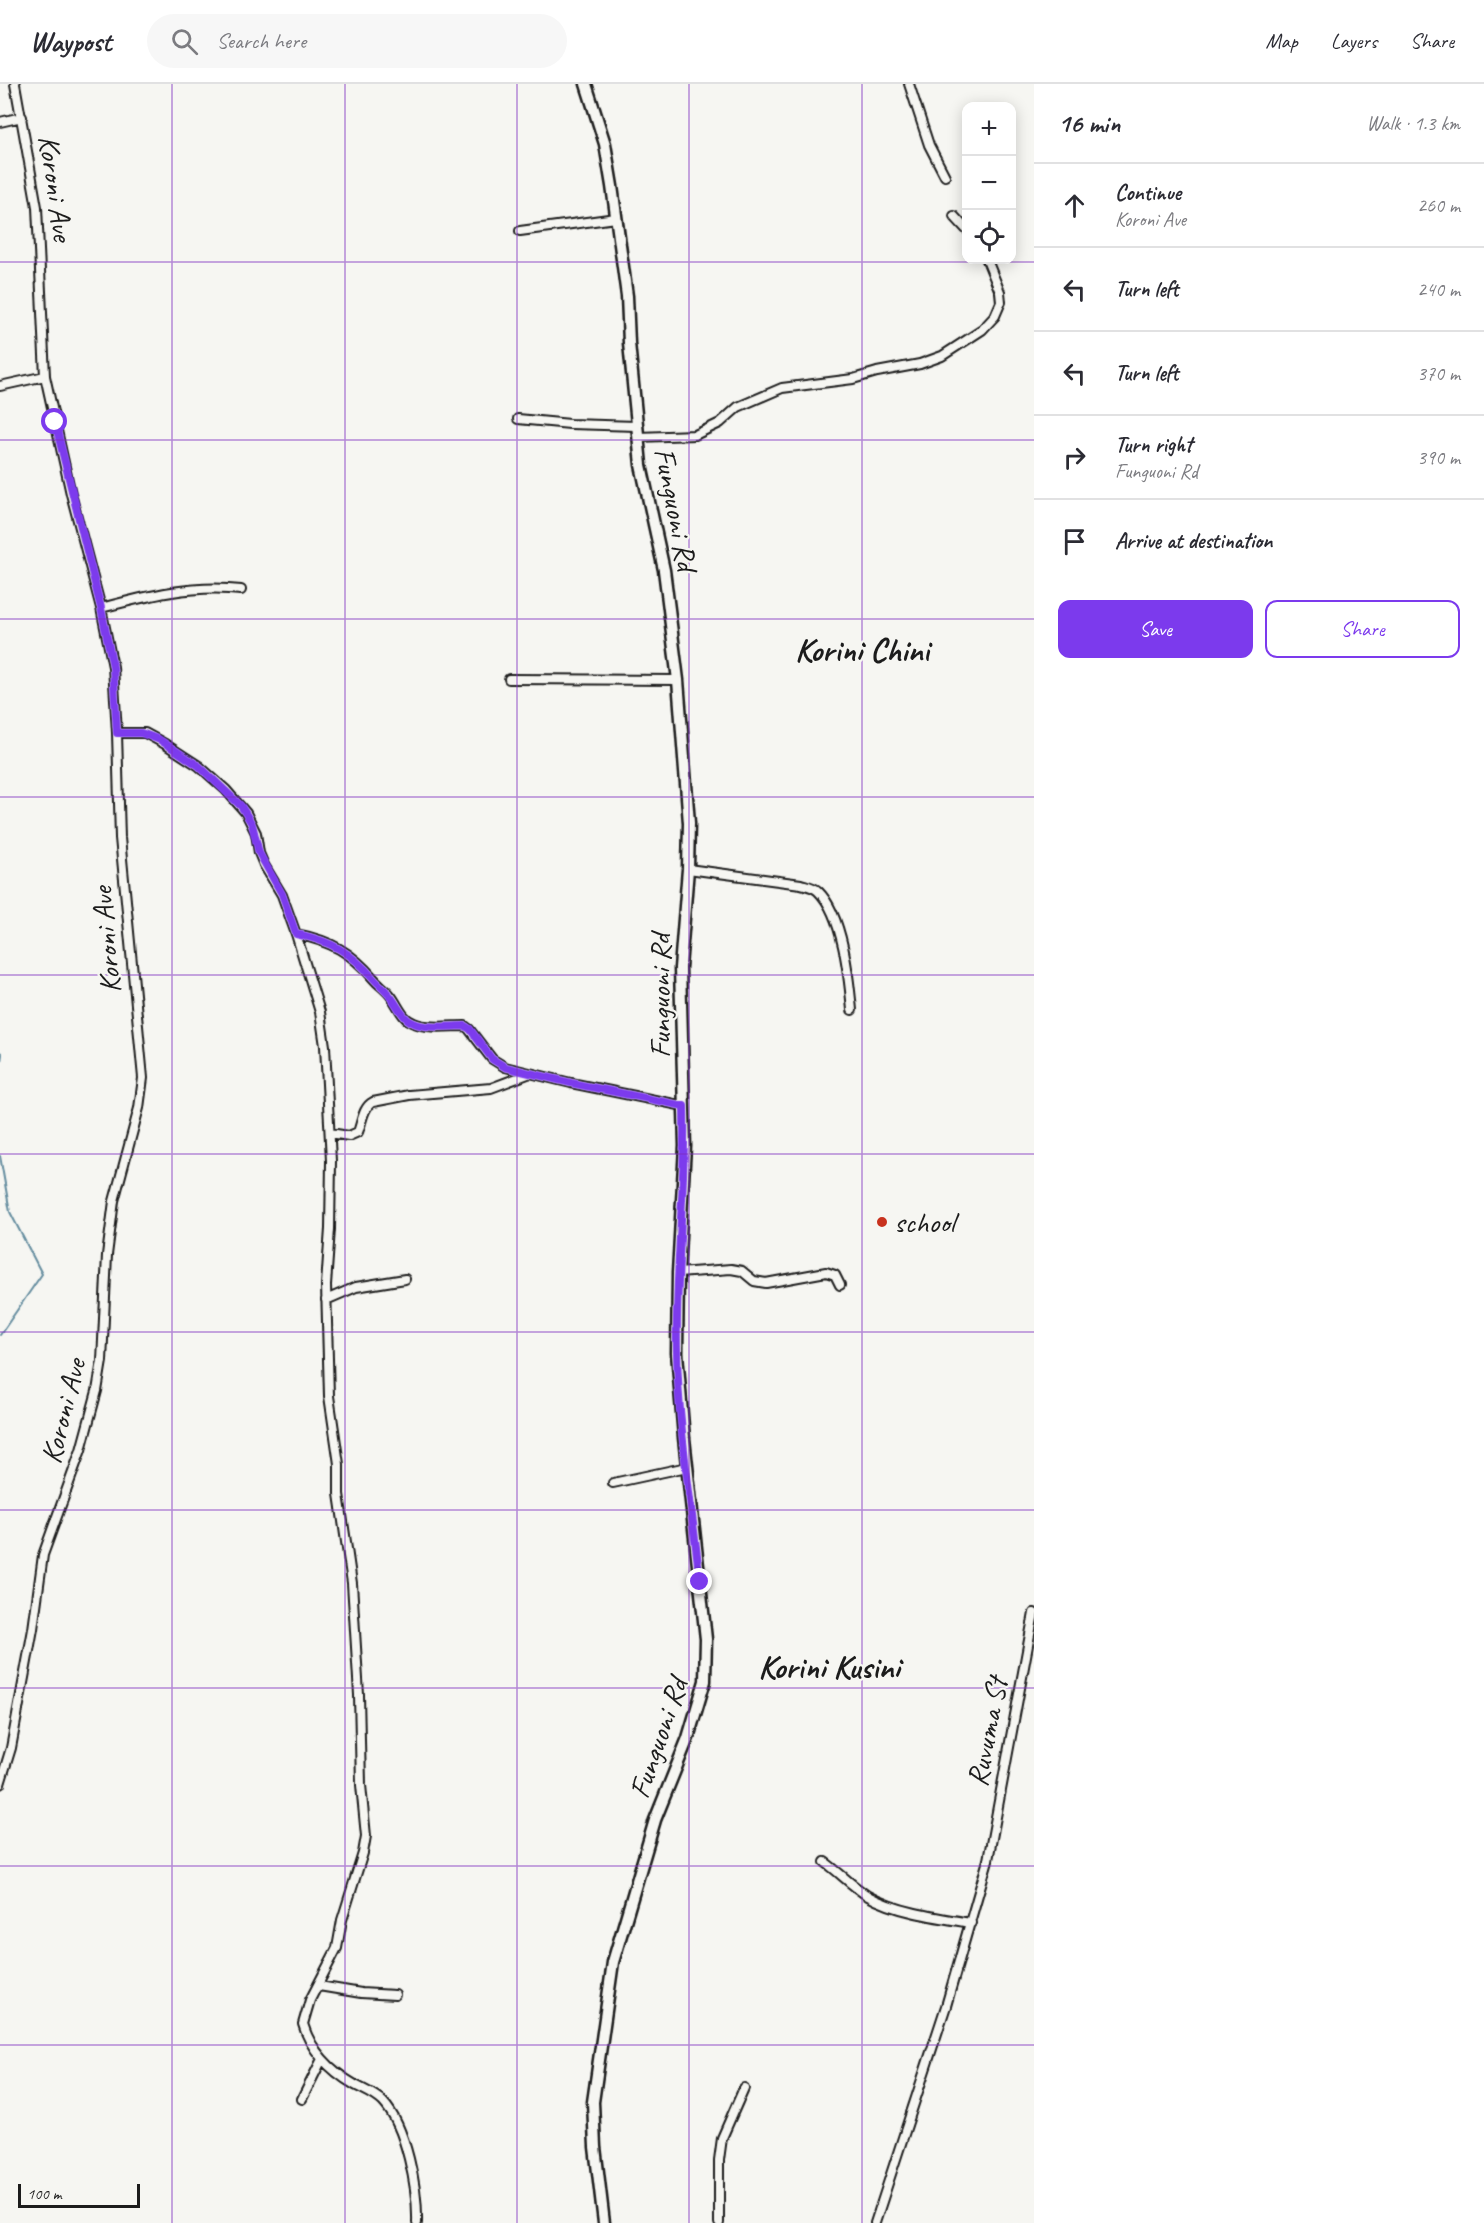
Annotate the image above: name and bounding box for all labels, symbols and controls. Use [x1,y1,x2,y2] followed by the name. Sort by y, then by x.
[147,14,567,68] search box
[30,24,111,59] text: Waypost
[168,25,201,58] icon: search
[216,27,306,55] text: Search here
[1265,28,1298,54] text: Map
[1331,28,1377,54] text: Layers
[1410,28,1454,54] text: Share
[962,102,1016,264] map controls
[962,102,1016,156] button: +
[1058,107,1120,140] text: 16 min
[1366,111,1460,136] text: Walk · 1.3 km
[30,133,83,246] street label: Koroni Ave
[962,156,1016,210] button: −
[1115,179,1181,207] text: Continue
[1058,189,1091,222] icon: ahead
[1417,193,1460,218] text: 260 m
[1115,207,1186,232] text: Koroni Ave
[962,210,1016,264] button: locate
[1058,273,1091,306] icon: left
[1115,275,1179,303] text: Turn left
[1417,277,1460,302] text: 240 m
[1058,357,1091,390] icon: left
[1115,359,1179,387] text: Turn left
[1417,361,1460,386] text: 370 m
[41,408,67,434] route start
[1115,431,1192,459] text: Turn right
[1058,441,1091,474] icon: right
[645,444,707,578] street label: Funguoni Rd
[1417,445,1460,470] text: 390 m
[1115,459,1198,484] text: Funguoni Rd
[1058,525,1091,558] icon: arrive
[1115,527,1272,555] text: Arrive at destination
[1058,600,1253,658] button: Save
[1265,600,1460,658] button: Share
[795,629,934,671] district label: Korini Chini
[82,883,130,995] street label: Koroni Ave
[641,930,679,1058] street label: Funguoni Rd
[894,1203,960,1241] place label: school
[875,1215,889,1229] marker: school
[32,1353,95,1467] street label: Koroni Ave
[686,1568,712,1594] route end
[758,1646,904,1688] district label: Korini Kusini
[620,1669,698,1803] street label: Funguoni Rd
[958,1671,1017,1790] street label: Ruvuma St
[18,2181,140,2208] scale bar
[27,2184,61,2204] text: 100 m

